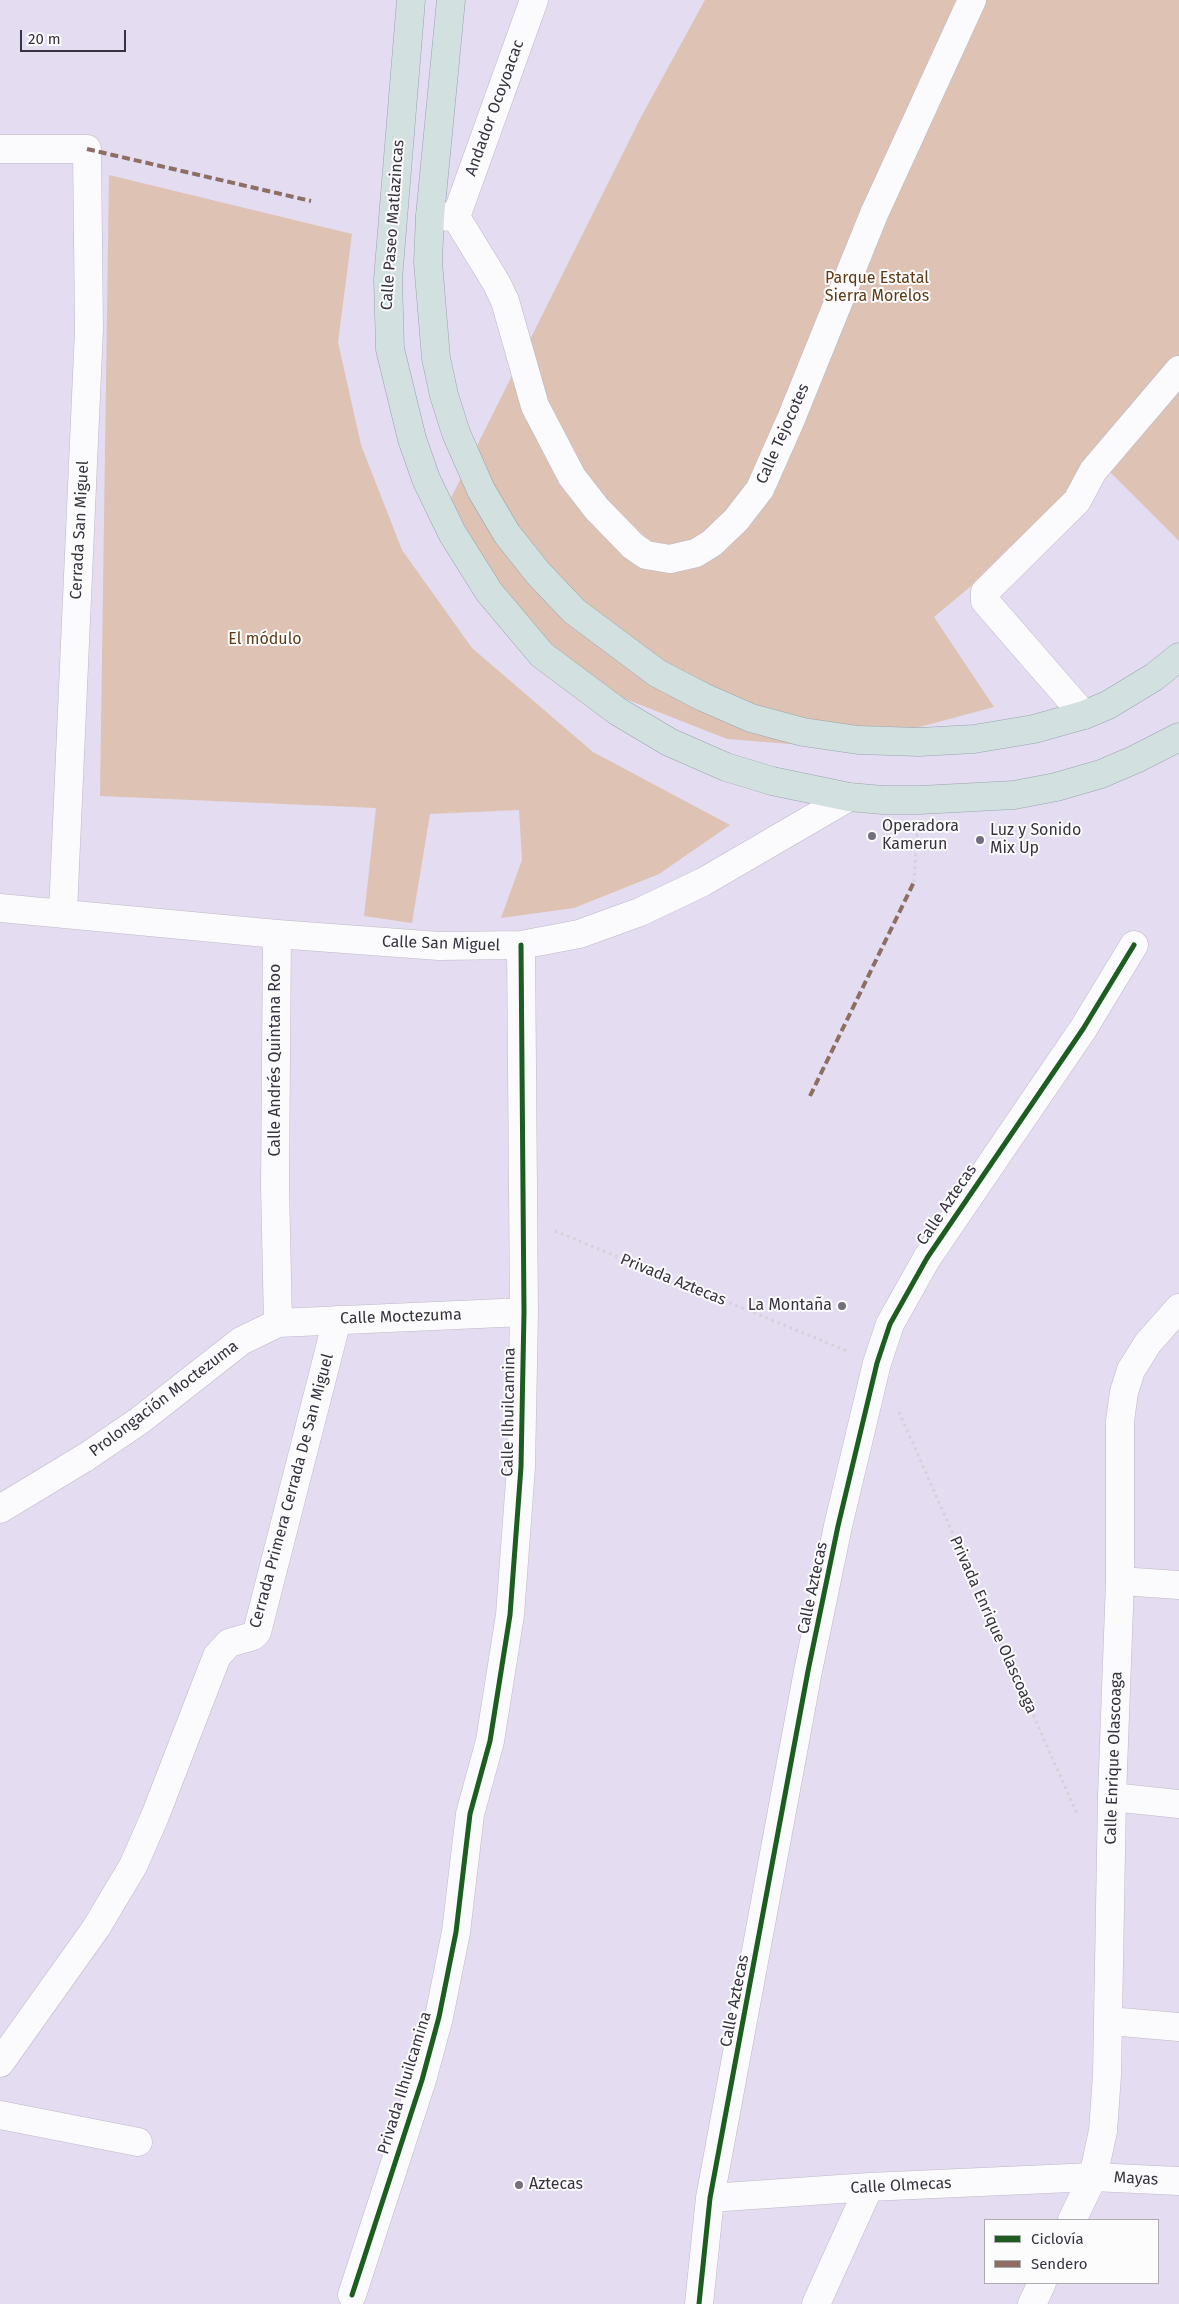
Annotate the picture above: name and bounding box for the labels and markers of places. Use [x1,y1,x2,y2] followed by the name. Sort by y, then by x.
[882,817,959,855] place label: Operadora Kamerun
[990,821,1081,859] place label: Luz y Sonido Mix Up
[866,830,878,842] marker: Operadora Kamerun
[974,834,986,846] marker: Luz y Sonido Mix Up
[748,1296,832,1316] place label: La Montaña
[836,1300,848,1312] marker: La Montaña
[529,2175,583,2195] place label: Aztecas
[513,2179,525,2191] marker: Aztecas

